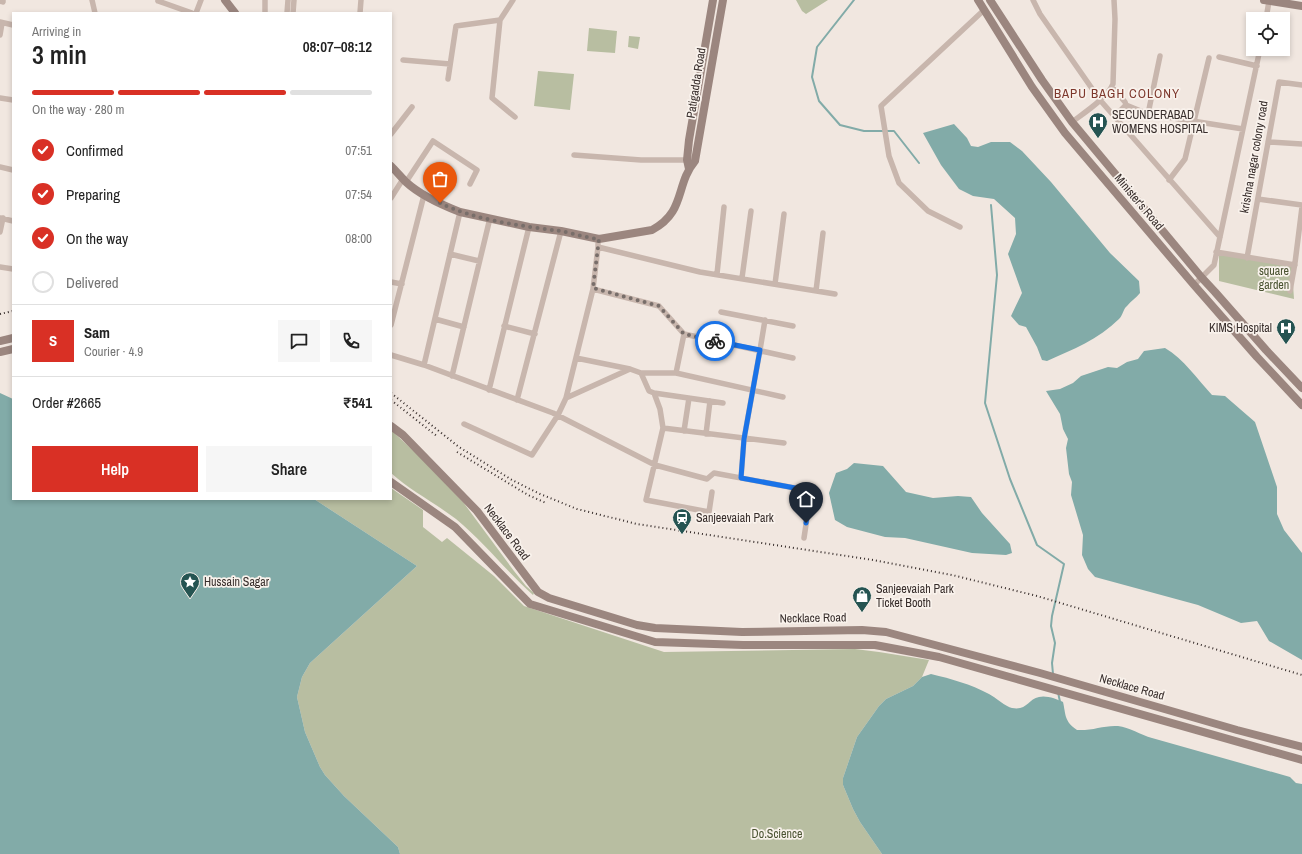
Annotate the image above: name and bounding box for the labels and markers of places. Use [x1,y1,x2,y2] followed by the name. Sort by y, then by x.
[1112,107,1209,137] place label: SECUNDERABAD WOMENS HOSPITAL
[1087,111,1109,139] hospital icon: SECUNDERABAD WOMENS HOSPITAL
[423,162,457,203] pin
[1275,317,1297,345] hospital icon: KIMS Hospital
[1209,320,1272,336] place label: KIMS Hospital
[789,482,823,523] pin
[671,507,693,535] station icon: Sanjeevaiah Park
[696,510,774,526] place label: Sanjeevaiah Park
[179,571,201,599] place icon: Hussain Sagar
[204,574,270,590] place label: Hussain Sagar
[876,581,954,611] place label: Sanjeevaiah Park Ticket Booth
[851,585,873,613] shop icon: Sanjeevaiah Park Ticket Booth

